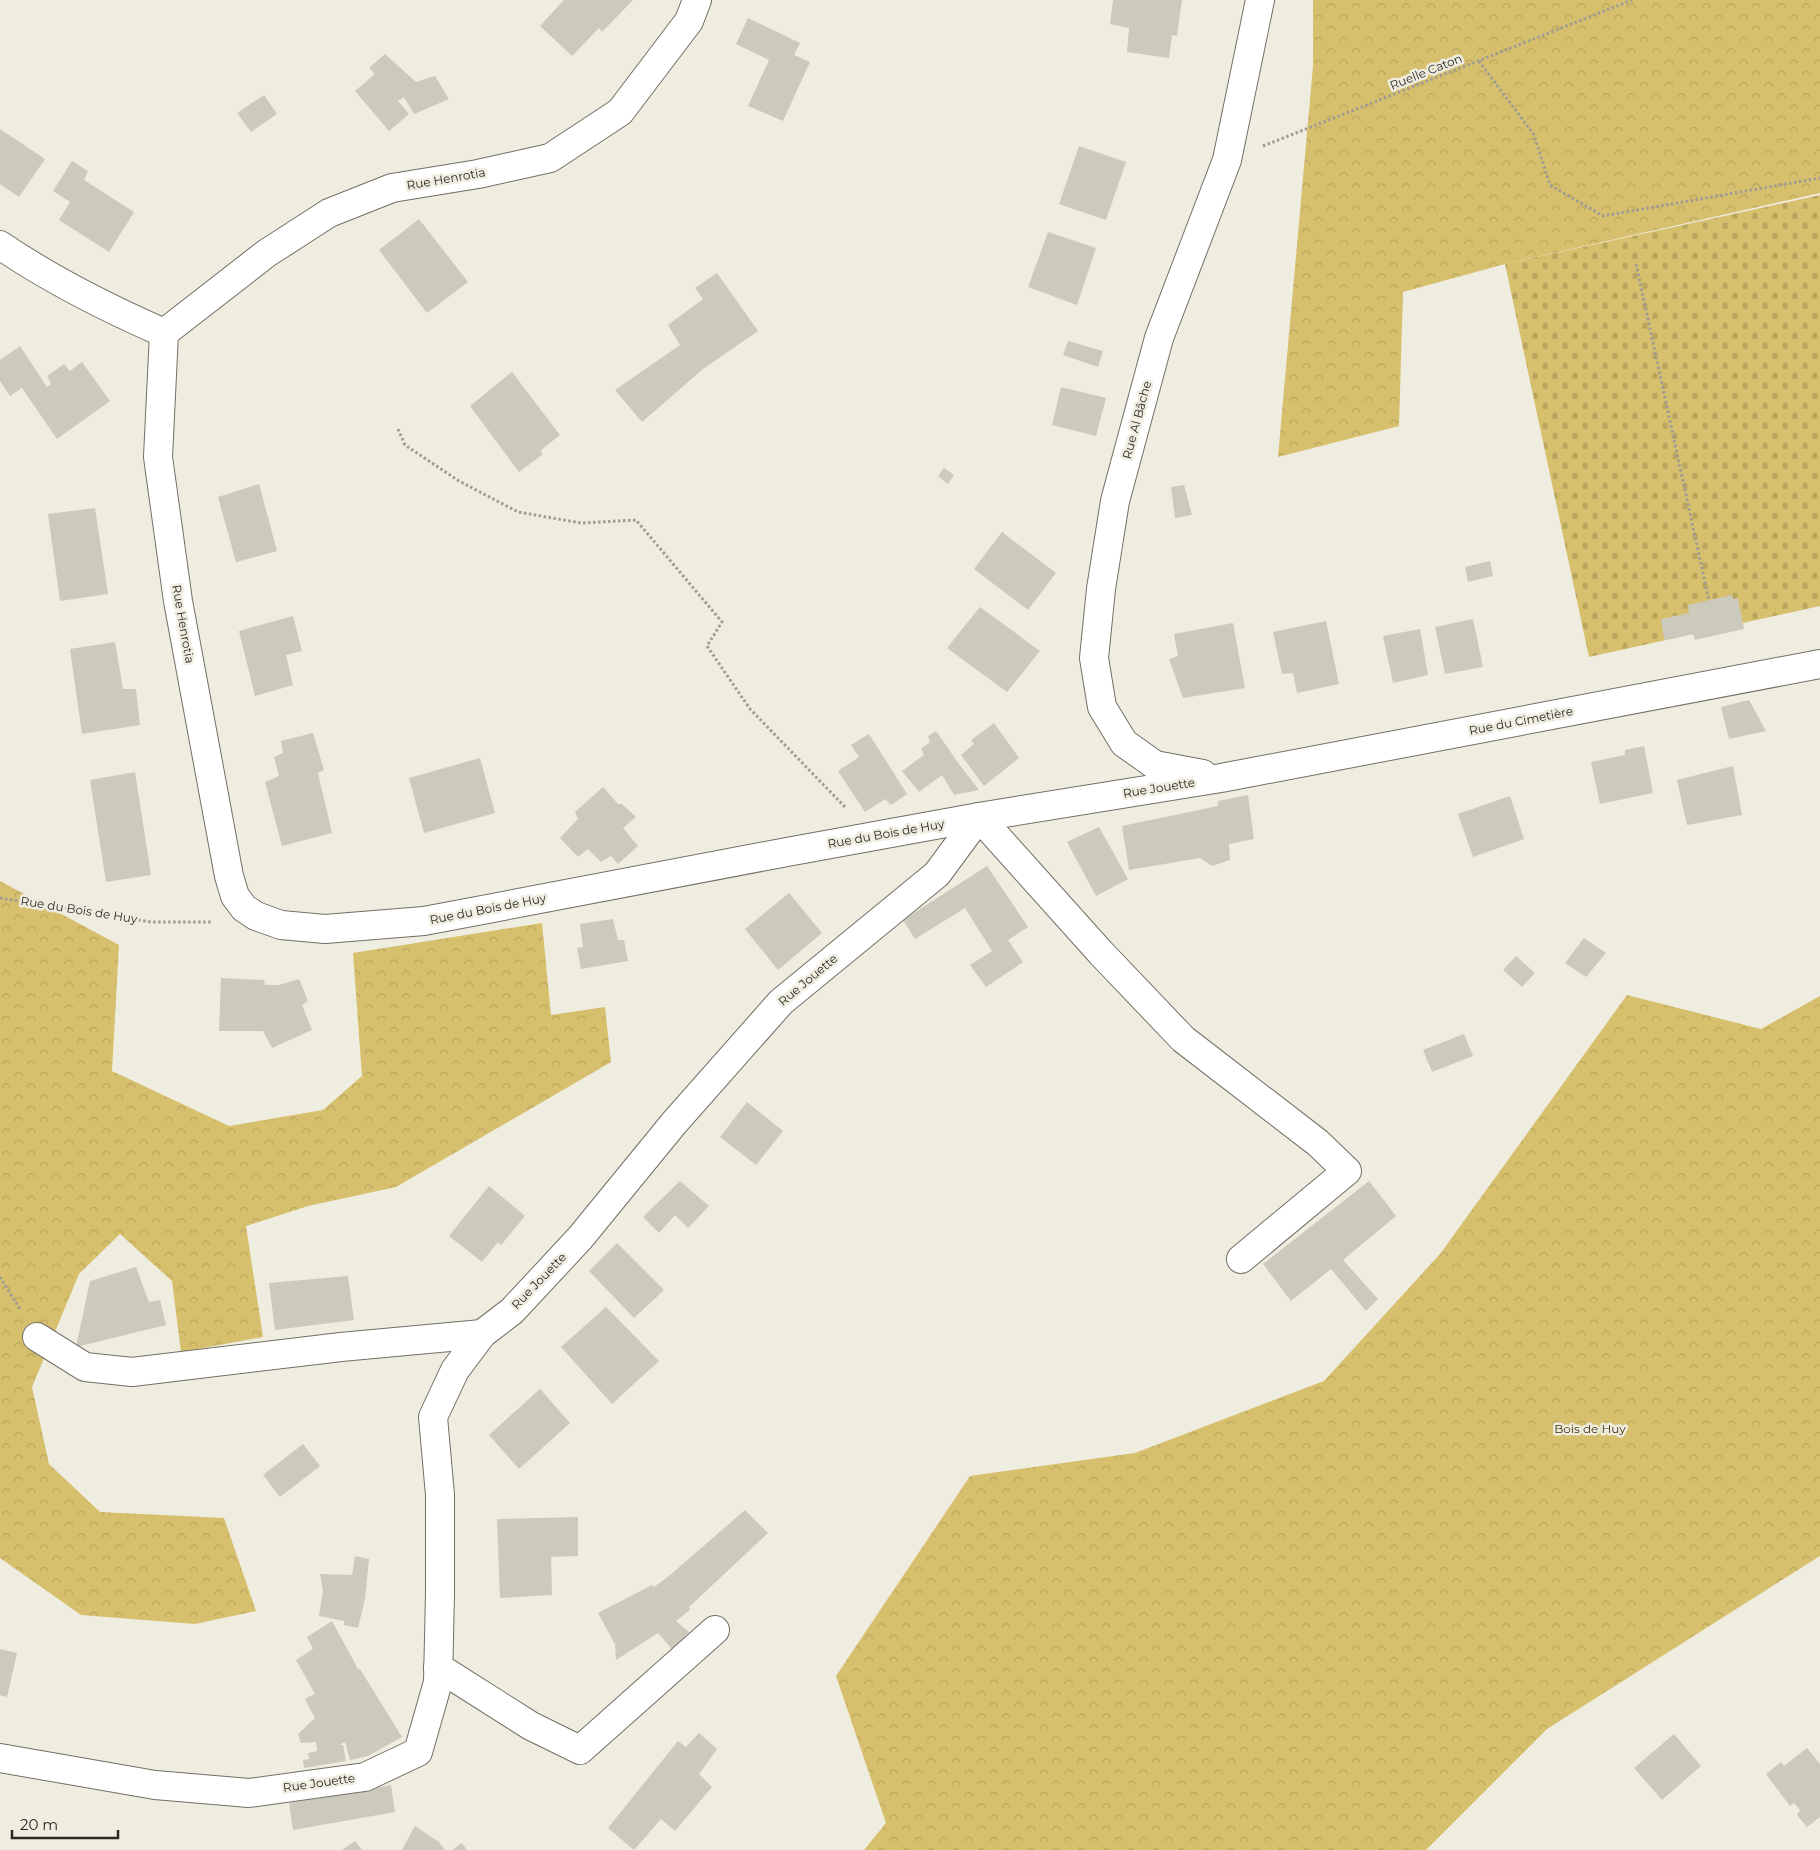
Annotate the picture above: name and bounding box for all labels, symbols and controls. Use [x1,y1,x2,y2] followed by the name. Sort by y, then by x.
[1387,50,1464,93] street label: Ruelle Caton
[405,164,486,193] street label: Rue Henrotia
[1119,379,1154,461] street label: Rue Al Bâche
[169,583,198,664] street label: Rue Henrotia
[1468,703,1574,738] street label: Rue du Cimetière
[1122,774,1196,801] street label: Rue Jouette
[826,816,946,851] street label: Rue du Bois de Huy
[429,890,548,927] street label: Rue du Bois de Huy
[20,893,139,926] street label: Rue du Bois de Huy
[775,951,840,1009] street label: Rue Jouette
[508,1249,569,1312] street label: Rue Jouette
[1554,1421,1626,1436] park label: Bois de Huy
[282,1770,356,1795] street label: Rue Jouette
[12,1808,119,1840] scale bar
[20,1815,58,1834] text: 20 m

